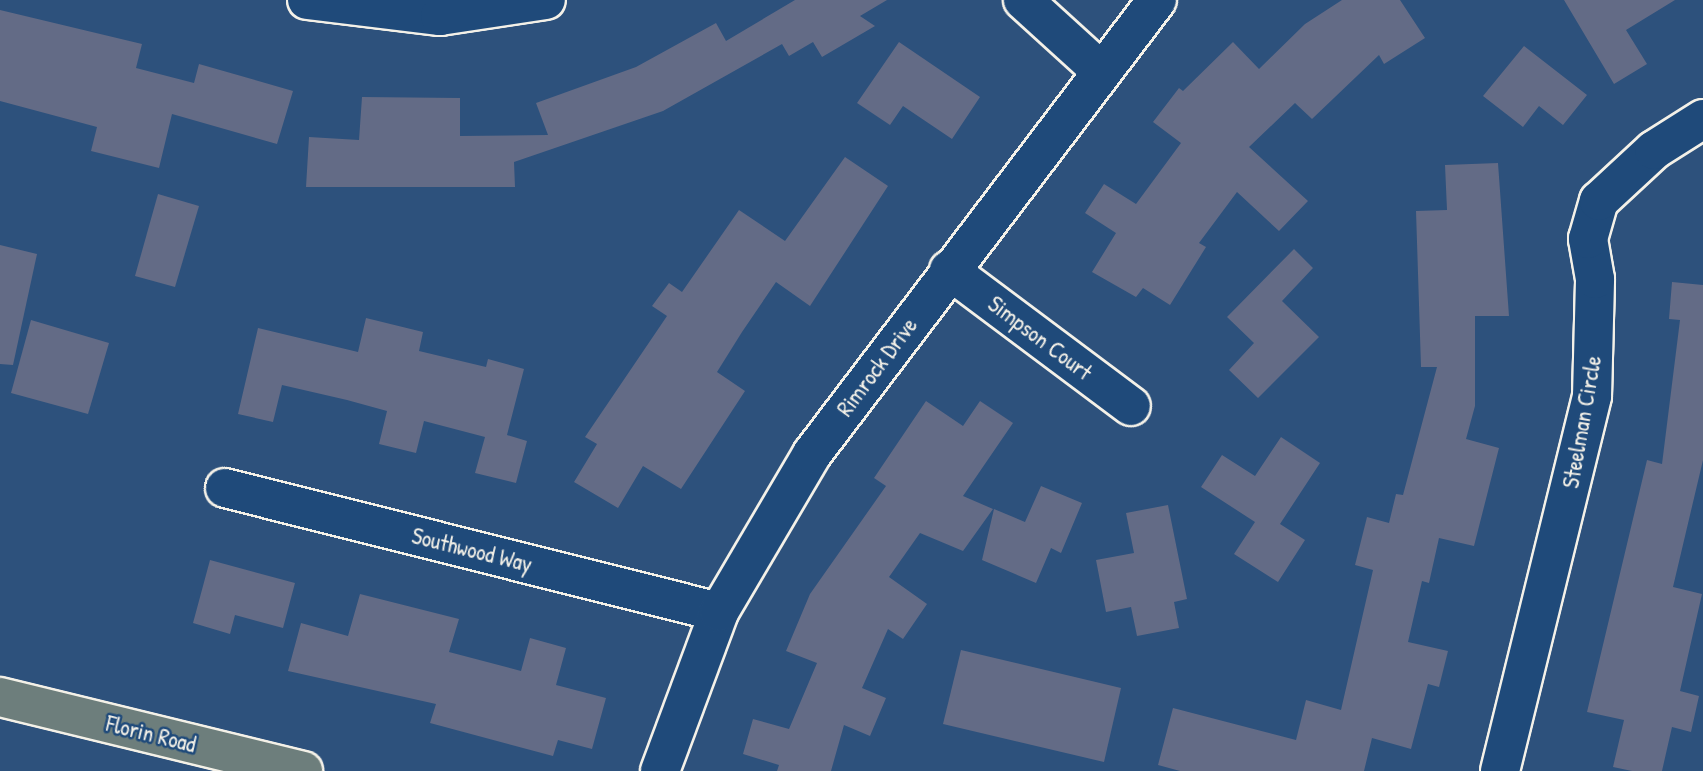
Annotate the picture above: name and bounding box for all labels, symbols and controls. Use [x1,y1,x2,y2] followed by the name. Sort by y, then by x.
[983,290,1097,386] street label: Simpson Court
[831,312,923,422] street label: Rimrock Drive
[1557,354,1607,490] street label: Steelman Circle
[409,522,535,578] street label: Southwood Way
[103,710,199,758] street label: Florin Road

